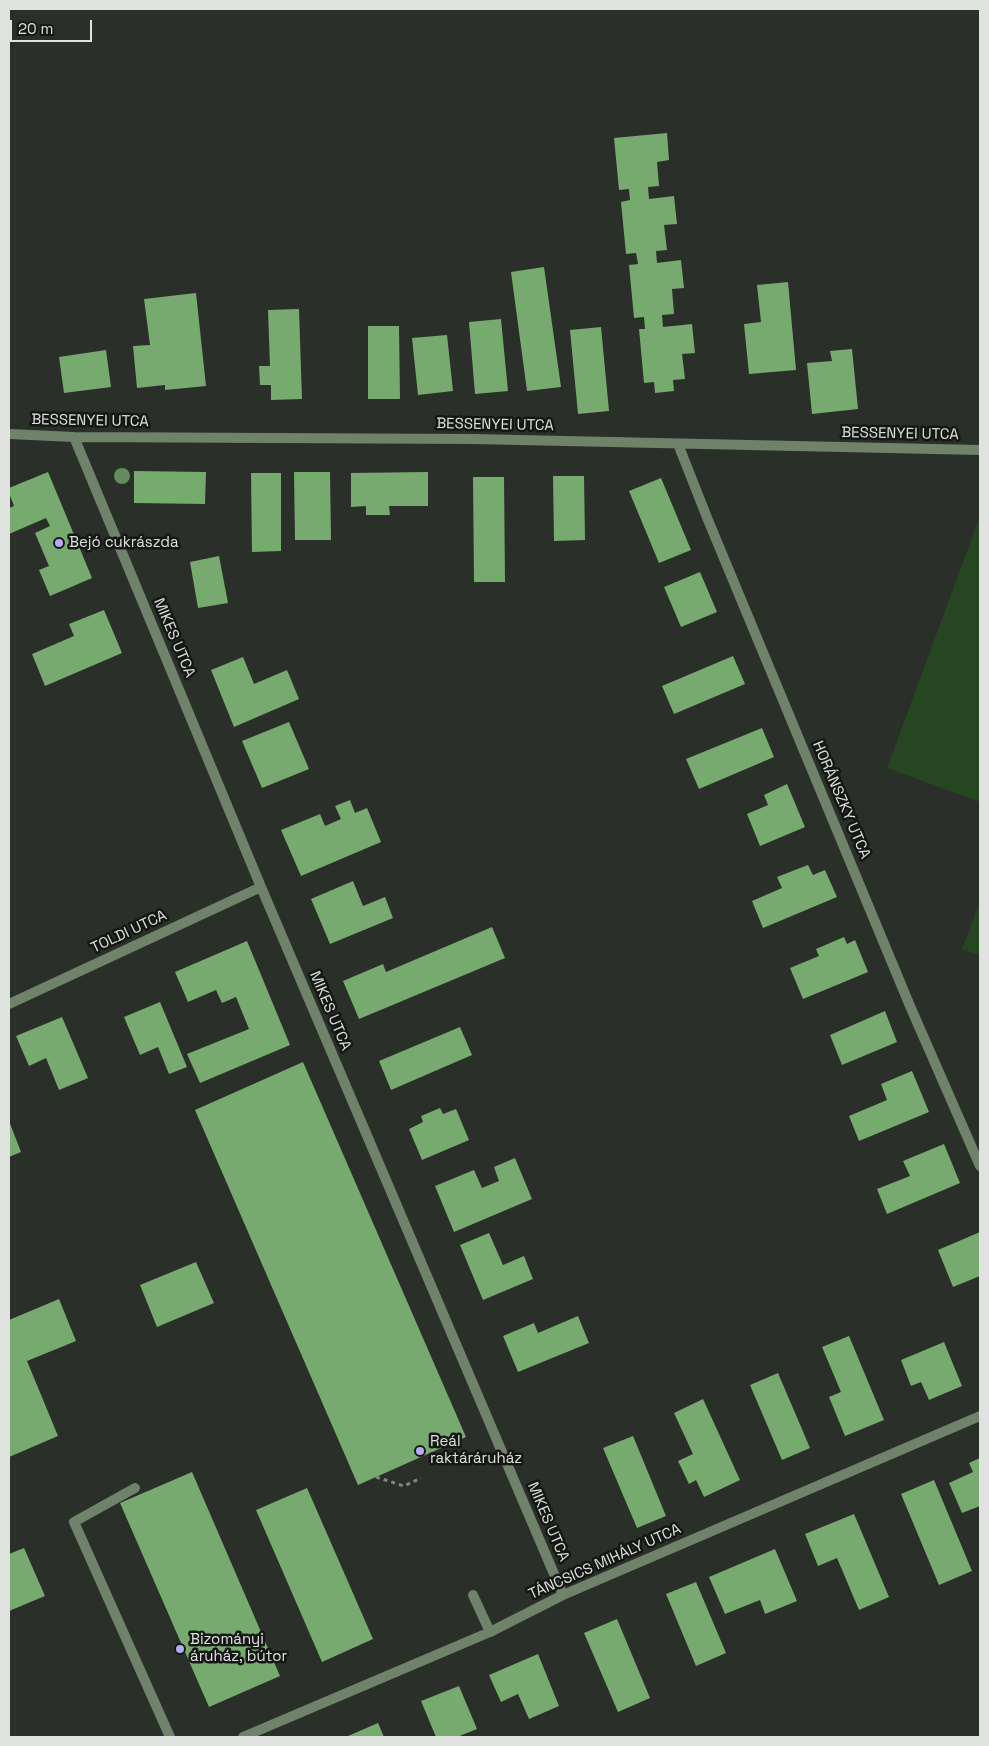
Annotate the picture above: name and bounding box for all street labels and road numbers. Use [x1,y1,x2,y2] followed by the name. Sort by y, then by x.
[31,411,149,431] street label: BESSENYEI UTCA
[436,415,554,435] street label: BESSENYEI UTCA
[841,424,959,444] street label: BESSENYEI UTCA
[149,596,199,680] street label: MIKES UTCA
[808,738,874,862] street label: HORÁNSZKY UTCA
[88,907,170,957] street label: TOLDI UTCA
[305,969,355,1053] street label: MIKES UTCA
[523,1480,573,1564] street label: MIKES UTCA
[526,1520,684,1604] street label: TÁNCSICS MIHÁLY UTCA

